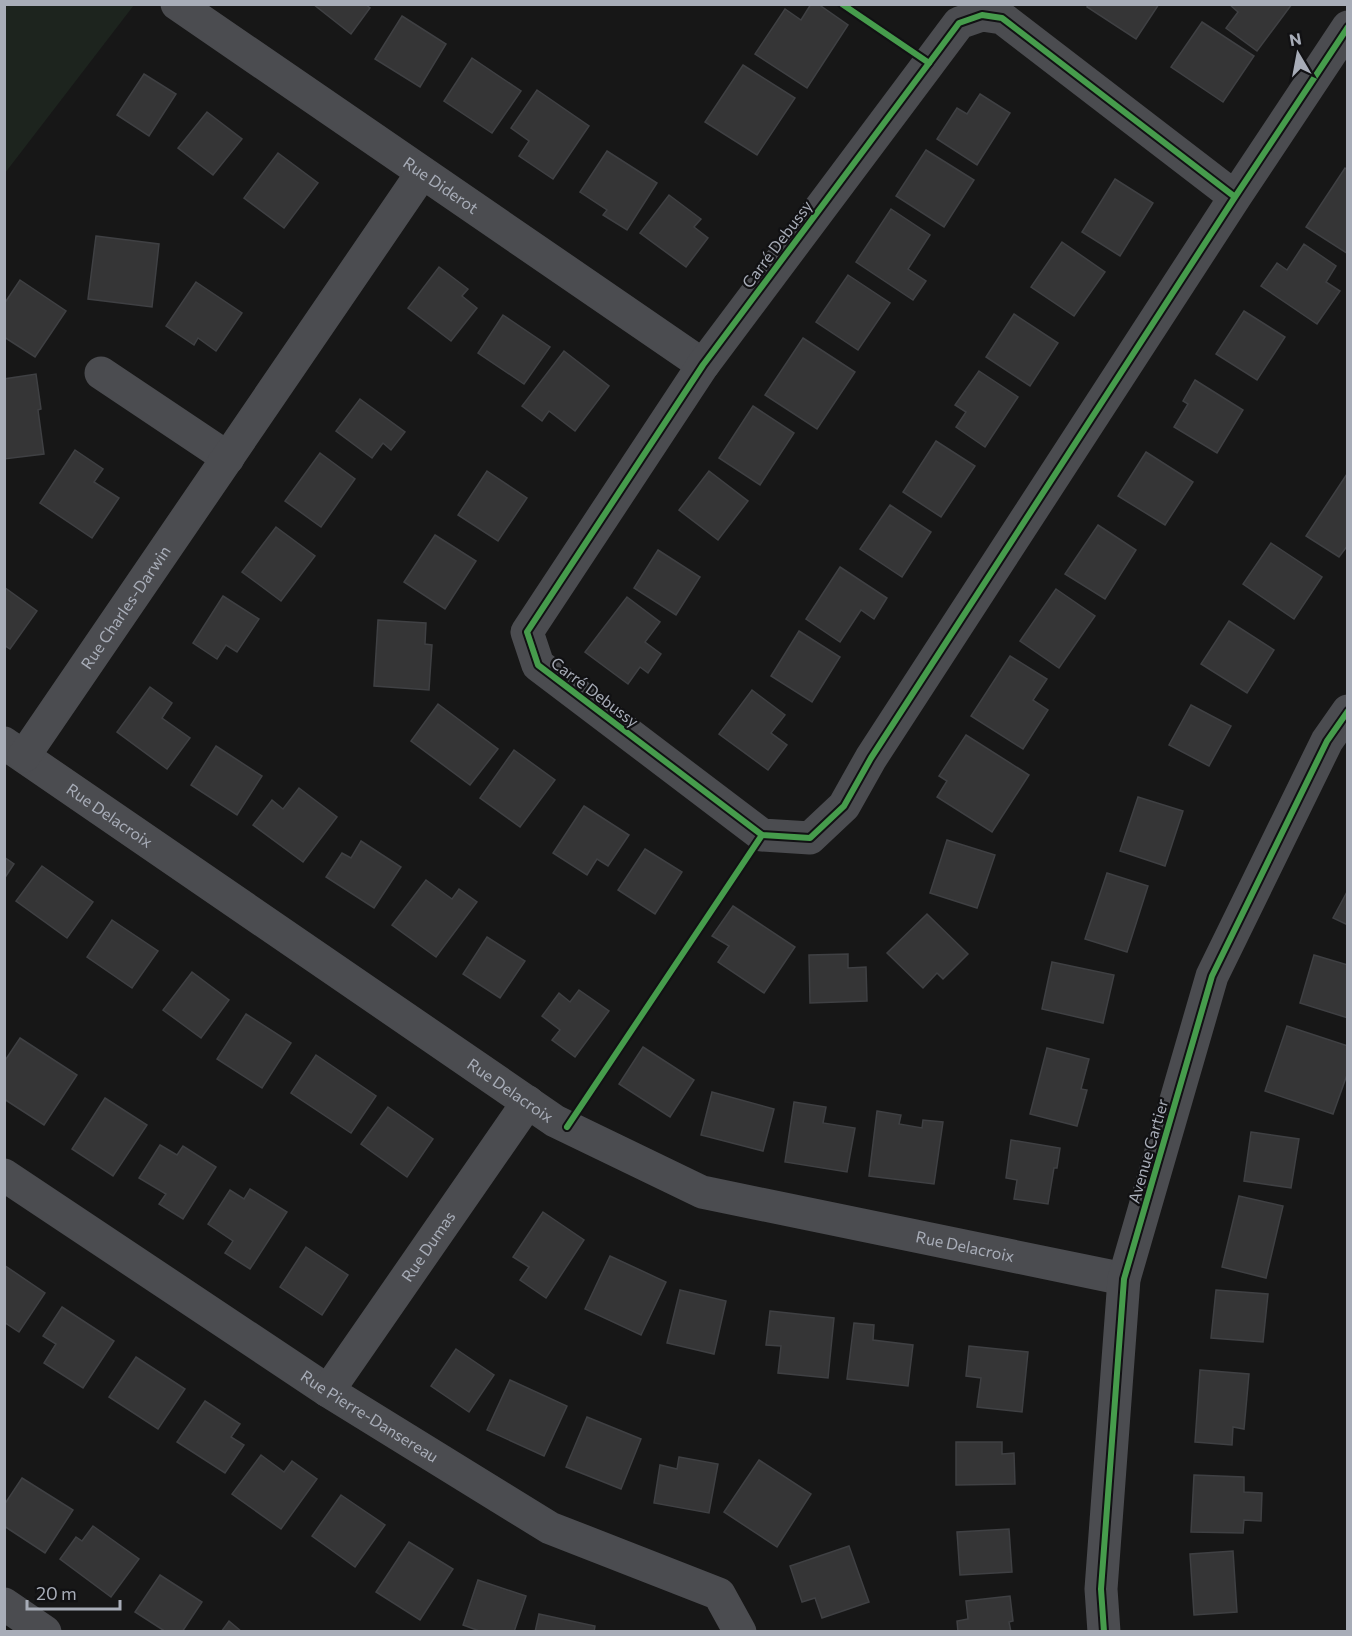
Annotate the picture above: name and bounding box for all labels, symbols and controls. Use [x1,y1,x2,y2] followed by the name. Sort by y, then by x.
[1268,24,1328,84] north arrow
[1288,28,1303,49] text: N
[400,152,483,217] street label: Rue Diderot
[738,196,816,291] street label: Carré Debussy
[76,542,174,672] street label: Rue Charles-Darwin
[548,653,643,731] street label: Carré Debussy
[63,779,157,851] street label: Rue Delacroix
[464,1054,558,1126] street label: Rue Delacroix
[1124,1096,1172,1205] street label: Avenue Cartier
[397,1207,459,1285] street label: Rue Dumas
[914,1226,1017,1265] street label: Rue Delacroix
[298,1366,442,1466] street label: Rue Pierre-Dansereau
[27,1573,120,1611] scale bar
[36,1582,77,1604] text: 20 m

